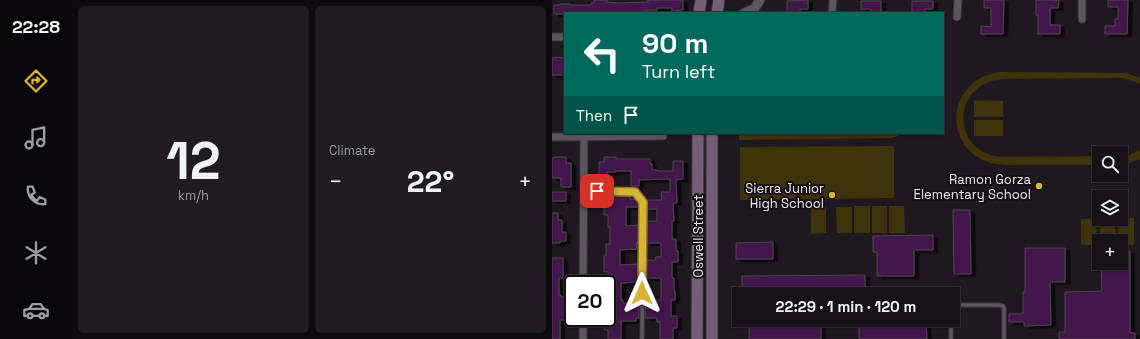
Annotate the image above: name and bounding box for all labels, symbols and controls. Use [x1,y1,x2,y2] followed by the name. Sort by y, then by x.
[12,15,60,38] text: 22:28
[642,25,708,61] text: 90 m
[576,28,628,80] icon: left
[642,60,715,83] text: Turn left
[22,67,50,95] icon: directions
[620,104,642,126] icon: arrive
[576,106,612,125] text: Then
[22,124,50,152] icon: music
[166,128,221,194] text: 12
[329,142,375,159] text: Climate
[1092,146,1128,270] map controls
[1092,146,1128,182] button: search
[407,162,454,201] text: 22°
[329,167,343,195] text: −
[518,167,532,195] text: +
[914,171,1032,203] place label: Ramon Gorza Elementary School
[580,174,614,208] pin
[586,180,608,202] icon: arrive
[745,180,824,212] place label: Sierra Junior High School
[1034,181,1044,191] marker: Ramon Gorza Elementary School
[22,182,50,210] icon: phone
[178,187,209,204] text: km/h
[827,190,837,200] marker: Sierra Junior High School
[1092,190,1128,226] button: layers
[690,195,707,277] street label: Oswell Street
[1092,234,1128,270] button: +
[22,239,50,267] icon: climate
[621,272,663,314] position arrow
[564,275,616,327] speed limit sign: 20
[22,296,50,324] icon: car
[776,297,916,316] text: 22:29 · 1 min · 120 m

